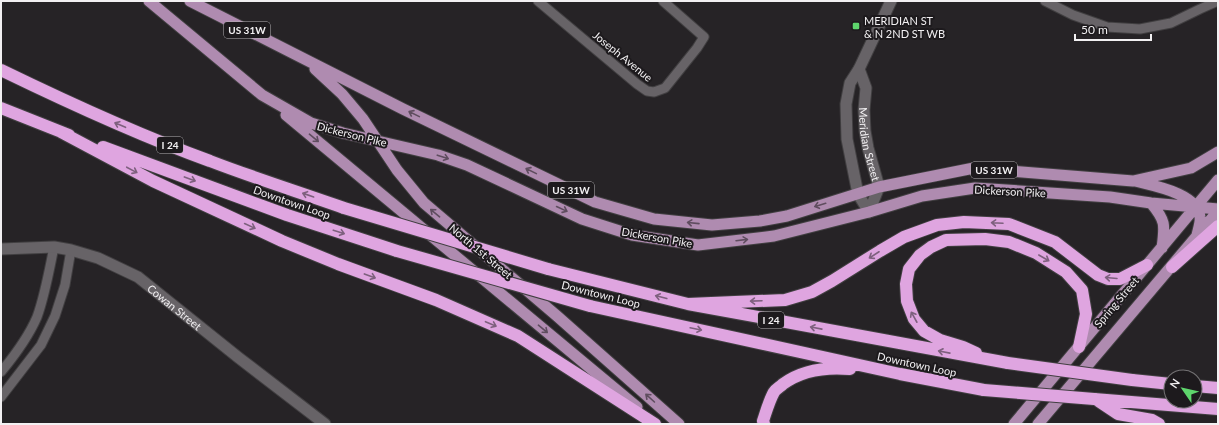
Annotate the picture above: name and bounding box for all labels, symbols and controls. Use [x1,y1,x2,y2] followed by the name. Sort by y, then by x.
[864,14,945,40] place label: MERIDIAN ST & N 2ND ST WB
[1075,16,1151,42] scale bar
[851,21,861,31] marker: MERIDIAN ST & N 2ND ST WB
[224,22,270,38] road number: US 31W
[1081,22,1108,37] text: 50 m
[591,28,655,84] street label: Joseph Avenue
[857,107,883,182] street label: Meridian Street
[408,110,420,117] one-way arrow
[316,119,388,149] street label: Dickerson Pike
[115,121,127,128] one-way arrow
[309,134,319,143] one-way arrow
[157,137,183,153] road number: I 24
[436,154,449,161] one-way arrow
[971,162,1017,178] road number: US 31W
[126,167,138,175] one-way arrow
[525,167,537,174] one-way arrow
[183,176,195,184] one-way arrow
[548,182,594,198] road number: US 31W
[252,183,332,221] street label: Downtown Loop
[974,183,1046,199] street label: Dickerson Pike
[301,191,314,198] one-way arrow
[814,202,827,209] one-way arrow
[556,206,568,213] one-way arrow
[429,208,440,217] one-way arrow
[687,219,700,227] one-way arrow
[991,220,1004,227] one-way arrow
[447,221,515,281] street label: North 1st Street
[243,223,255,230] one-way arrow
[621,224,693,250] street label: Dickerson Pike
[332,228,344,236] one-way arrow
[735,236,748,243] one-way arrow
[868,251,880,259] one-way arrow
[1038,254,1050,262] one-way arrow
[363,272,375,280] one-way arrow
[1091,274,1141,330] street label: Spring Street
[1105,275,1118,282] one-way arrow
[560,278,642,310] street label: Downtown Loop
[145,281,204,332] street label: Cowan Street
[655,293,668,301] one-way arrow
[750,298,763,305] one-way arrow
[910,311,918,323] one-way arrow
[758,312,784,328] road number: I 24
[484,321,496,328] one-way arrow
[538,324,549,333] one-way arrow
[810,324,823,332] one-way arrow
[689,326,702,334] one-way arrow
[937,348,950,356] one-way arrow
[876,349,958,379] street label: Downtown Loop
[1163,369,1203,409] north arrow
[1167,376,1182,390] text: N
[645,393,655,403] one-way arrow

